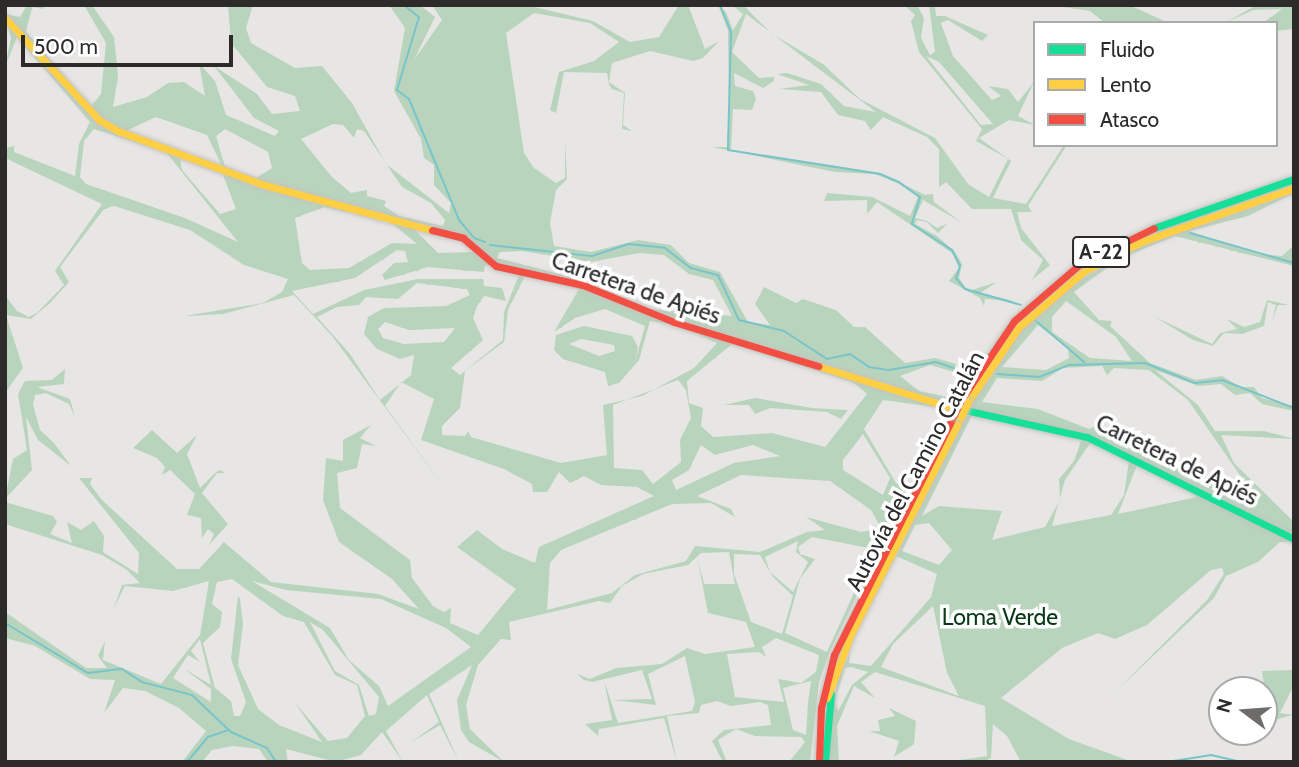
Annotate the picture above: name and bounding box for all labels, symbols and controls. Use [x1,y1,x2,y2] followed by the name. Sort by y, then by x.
[24,21,236,65] scale bar
[1033,21,1278,147] legend
[34,34,98,59] text: 500 m
[1100,37,1155,62] text: Fluido
[1100,72,1151,97] text: Lento
[1100,107,1159,132] text: Atasco
[1071,234,1131,270] road number: A-22
[548,246,724,330] street label: Carretera de Apiés
[840,346,990,596] street label: Autovía del Camino Catalán
[1091,409,1263,511] street label: Carretera de Apiés
[942,603,1058,631] park label: Loma Verde
[1208,676,1278,746] north arrow
[1211,696,1237,715] text: N

